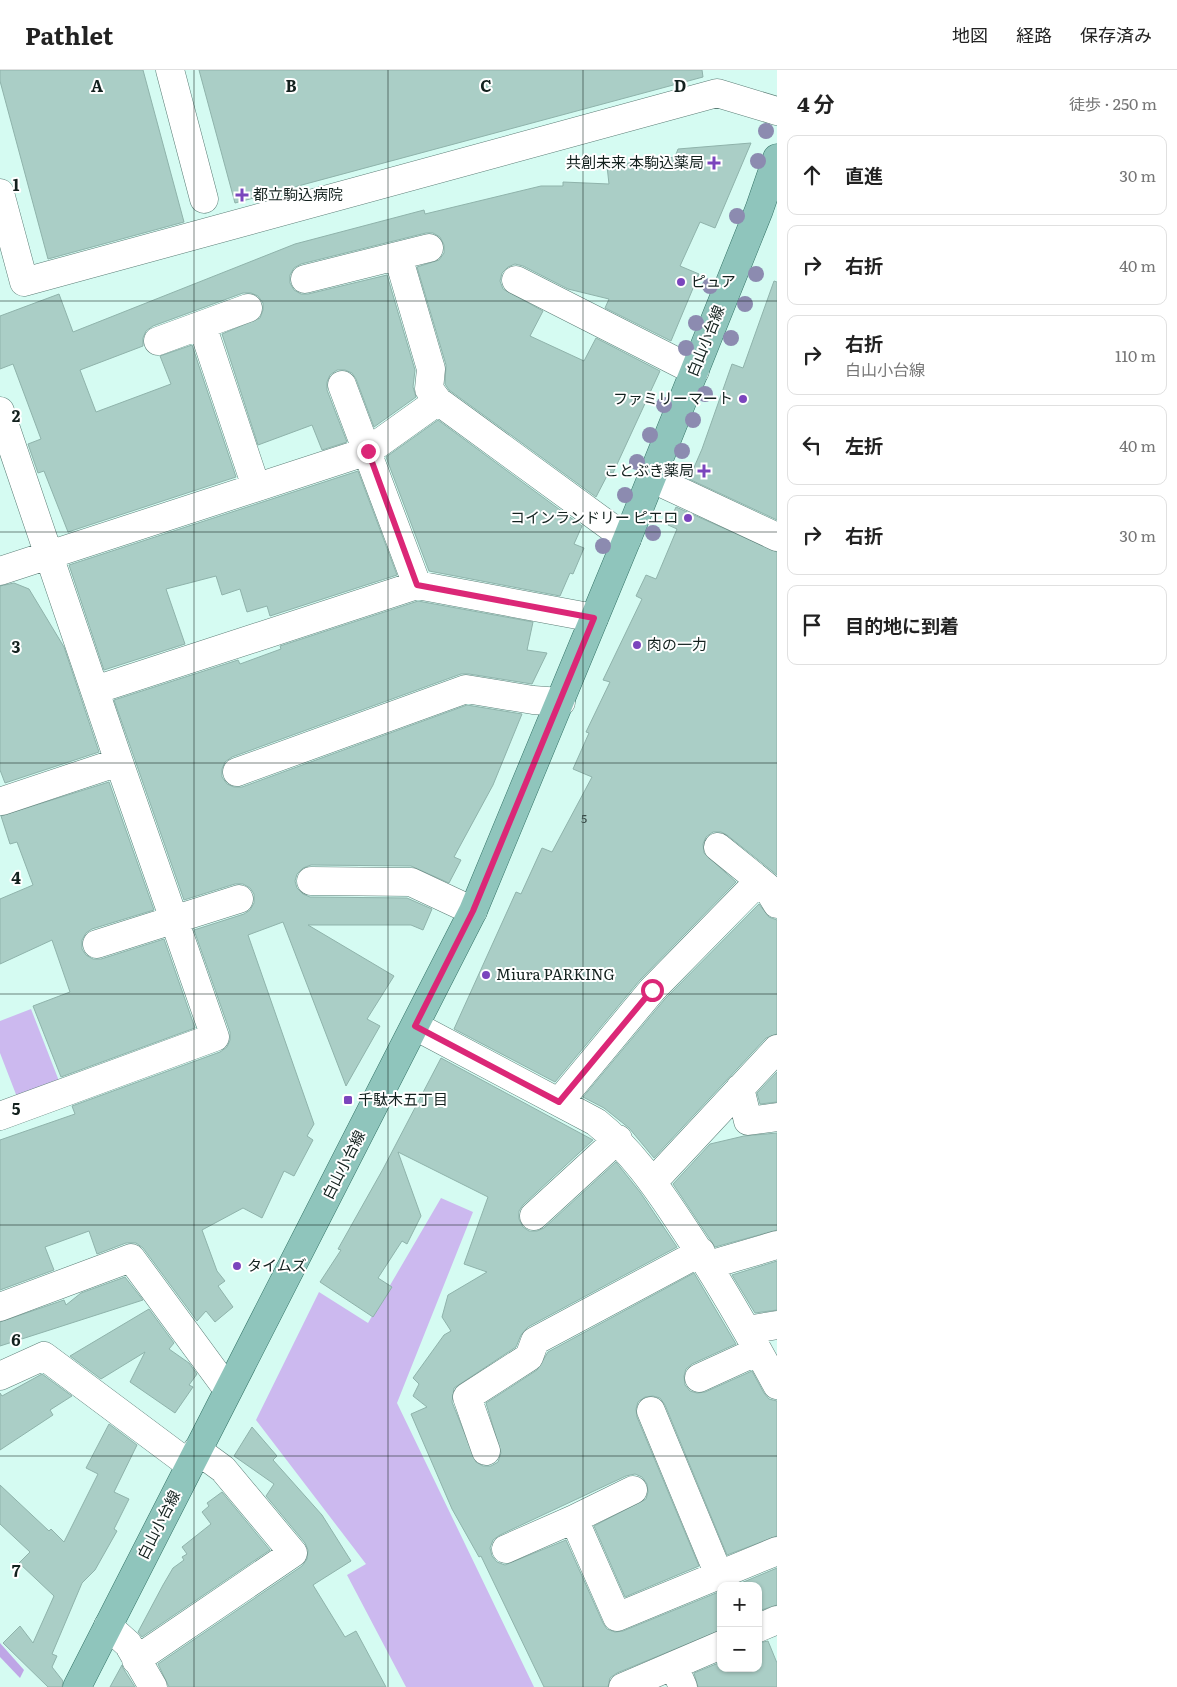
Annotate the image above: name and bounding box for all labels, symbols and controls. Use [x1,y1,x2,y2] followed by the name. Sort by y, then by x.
[25,17,113,52] text: Pathlet
[952,21,988,48] text: 地図
[1016,21,1052,48] text: 経路
[1080,21,1152,48] text: 保存済み
[91,73,103,97] text: A
[285,73,297,97] text: B
[480,73,492,97] text: C
[674,73,686,97] text: D
[797,87,835,118] text: 4 分
[1069,91,1157,115] text: 徒歩 · 250 m
[566,150,704,173] place label: 共創未来 本駒込薬局
[708,157,720,169] marker: 共創未来 本駒込薬局
[798,161,826,189] icon: ahead
[845,161,883,189] text: 直進
[1119,163,1156,187] text: 30 m
[13,172,20,196] text: 1
[253,182,343,205] place label: 都立駒込病院
[235,188,249,202] marker: 都立駒込病院
[798,251,826,279] icon: right
[845,251,883,279] text: 右折
[1119,253,1156,277] text: 40 m
[691,269,736,292] place label: ピュア
[675,276,687,288] marker: ピュア
[680,301,729,380] street label: 白山小台線
[845,329,883,357] text: 右折
[798,341,826,369] icon: right
[1115,343,1156,367] text: 110 m
[845,357,925,381] text: 白山小台線
[613,386,733,409] place label: ファミリーマート
[737,393,749,405] marker: ファミリーマート
[12,403,21,427] text: 2
[798,431,826,459] icon: left
[845,431,883,459] text: 左折
[1119,433,1156,457] text: 40 m
[357,440,380,463] route end
[604,458,694,481] place label: ことぶき薬局
[698,465,710,477] marker: ことぶき薬局
[510,505,678,528] place label: コインランドリー ピエロ
[682,512,694,524] marker: コインランドリー ピエロ
[798,521,826,549] icon: right
[845,521,883,549] text: 右折
[1119,523,1156,547] text: 30 m
[798,611,826,639] icon: arrive
[845,611,959,639] text: 目的地に到着
[647,632,707,655] place label: 肉の一力
[12,634,21,658] text: 3
[631,639,643,651] marker: 肉の一力
[581,809,587,827] house number: 5
[11,865,21,889] text: 4
[496,962,615,985] place label: Miura PARKING
[480,969,492,981] marker: Miura PARKING
[641,979,664,1002] route start
[358,1087,448,1110] place label: 千駄木五丁目
[342,1094,354,1106] marker: 千駄木五丁目
[12,1096,21,1120] text: 5
[315,1126,370,1203] street label: 白山小台線
[247,1253,307,1276] place label: タイムズ
[231,1260,243,1272] marker: タイムズ
[11,1327,21,1351] text: 6
[130,1486,185,1563] street label: 白山小台線
[12,1558,21,1582] text: 7
[717,1582,762,1672] map controls
[717,1582,762,1627] button: +
[717,1627,762,1672] button: −

